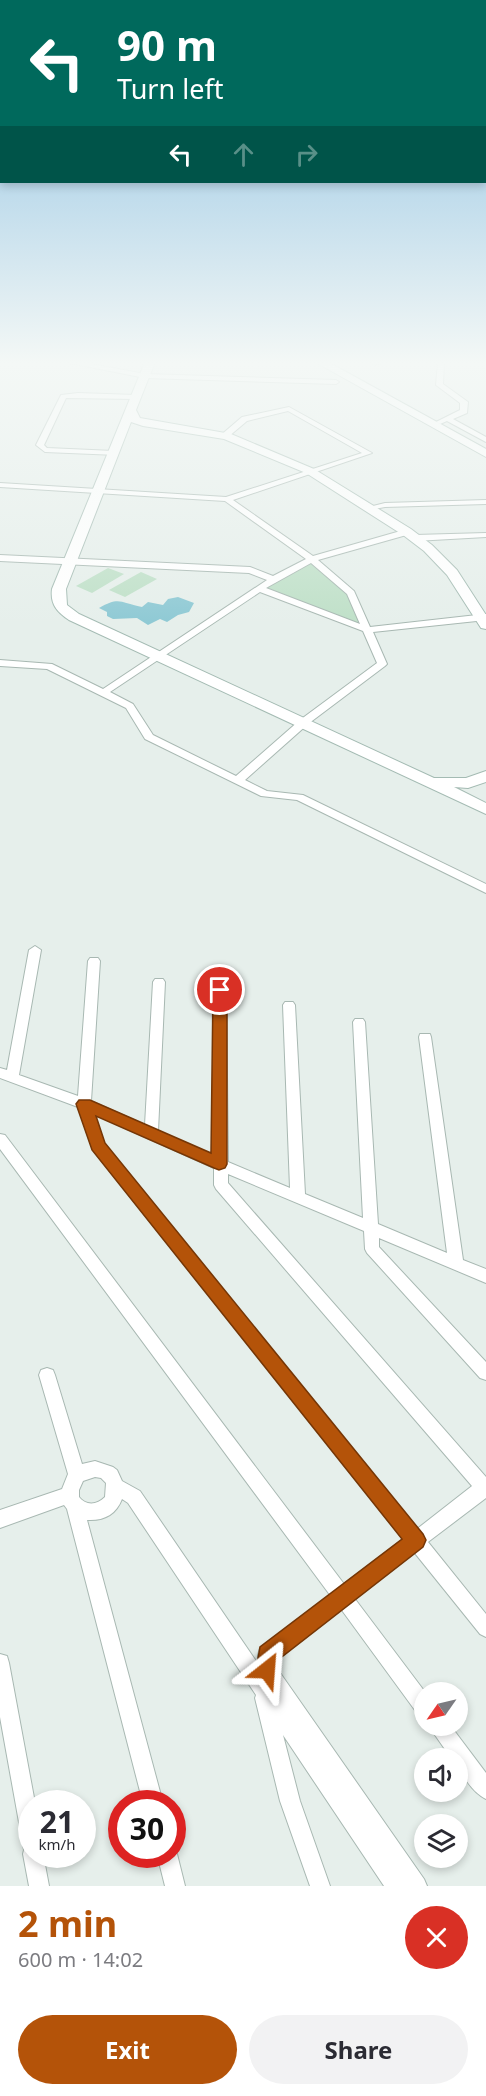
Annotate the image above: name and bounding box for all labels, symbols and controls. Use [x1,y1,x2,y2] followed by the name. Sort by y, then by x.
[117,16,217,73] text: 90 m
[18,24,96,102] icon: left
[117,70,223,107] text: Turn left
[164,138,197,171] icon: left
[227,138,260,171] icon: ahead
[290,138,323,171] icon: right
[194,964,245,1015] pin
[203,973,236,1006] icon: arrive
[235,1638,299,1702] position arrow
[414,1682,468,1736] north arrow
[414,1682,468,1868] map controls
[414,1748,468,1802] button: sound
[108,1790,186,1868] speed limit sign: 30
[40,1801,74,1842] text: 21
[414,1814,468,1868] button: layers
[39,1834,75,1854] text: km/h
[18,1899,117,1948] text: 2 min
[405,1906,468,1969] button: close
[18,1946,143,1973] text: 600 m · 14:02
[18,2015,237,2084] button: Exit
[249,2015,468,2084] button: Share

